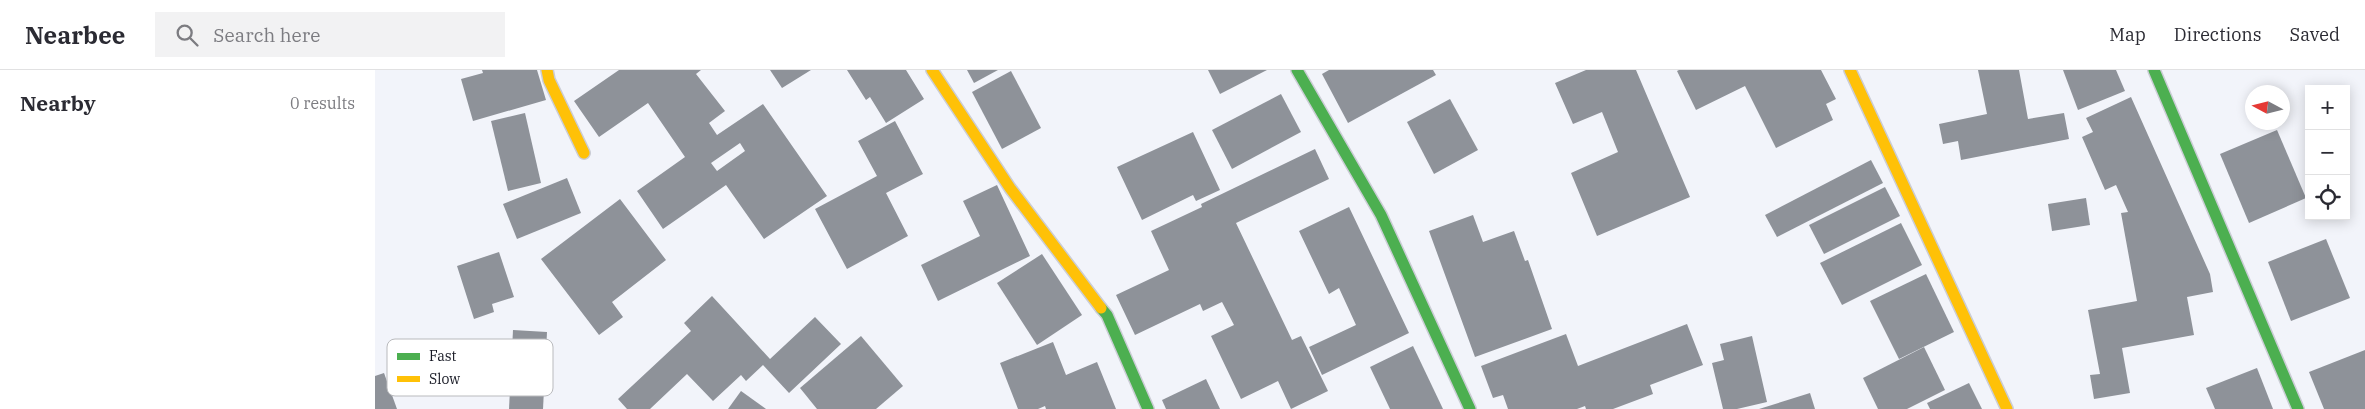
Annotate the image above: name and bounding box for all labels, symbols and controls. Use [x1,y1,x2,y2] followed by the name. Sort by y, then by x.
[155,12,505,57] search box
[25,19,125,51] text: Nearbee
[173,21,201,49] icon: search
[213,23,320,47] text: Search here
[2109,23,2146,46] text: Map
[2174,23,2262,46] text: Directions
[2290,23,2340,46] text: Saved
[2245,85,2290,130] north arrow
[2305,85,2350,220] map controls
[2305,85,2350,130] button: +
[20,89,96,117] text: Nearby
[290,93,355,113] text: 0 results
[2305,130,2350,175] button: −
[2305,175,2350,220] button: locate
[387,339,553,396] legend
[429,347,457,365] text: Fast
[429,370,460,388] text: Slow

